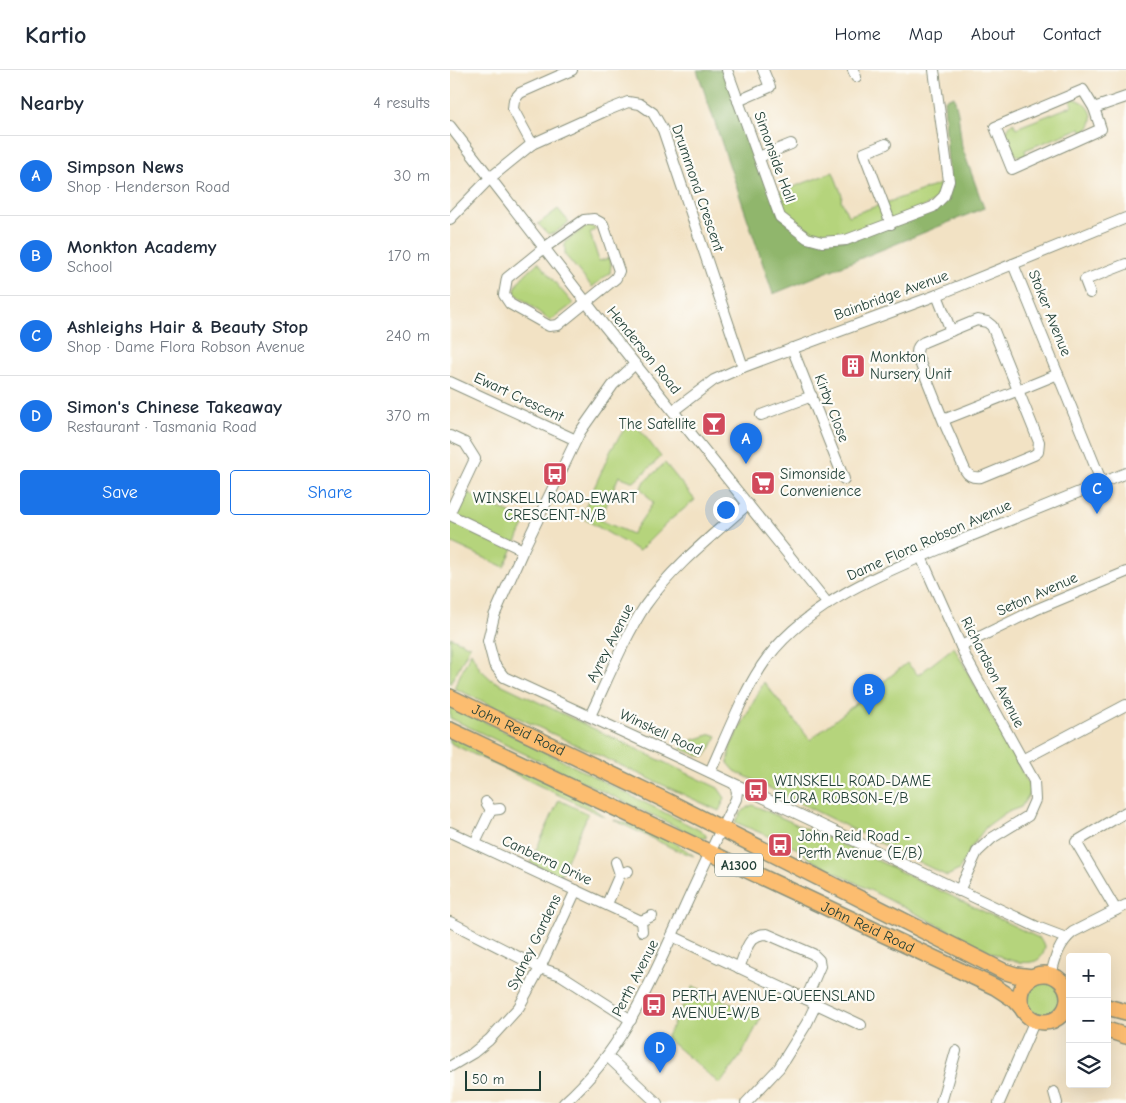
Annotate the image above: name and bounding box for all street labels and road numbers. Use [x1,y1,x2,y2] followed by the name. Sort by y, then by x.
[750,109,800,205] street label: Simonside Hall
[668,122,728,254] street label: Drummond Crescent
[831,266,951,324] street label: Bainbridge Avenue
[1025,267,1076,359] street label: Stoker Avenue
[603,302,685,398] street label: Henderson Road
[471,368,567,426] street label: Ewart Crescent
[811,371,853,445] street label: Kirby Close
[844,495,1014,584] street label: Dame Flora Robson Avenue
[994,568,1081,620] street label: Seton Avenue
[582,600,638,685] street label: Ayrey Avenue
[957,614,1029,731] street label: Richardson Avenue
[469,700,568,760] street label: John Reid Road
[617,705,705,759] street label: Winskell Road
[499,831,595,889] street label: Canberra Drive
[715,854,763,876] road number: A1300
[503,891,565,993] street label: Sydney Gardens
[818,897,917,957] street label: John Reid Road
[608,936,662,1020] street label: Perth Avenue

